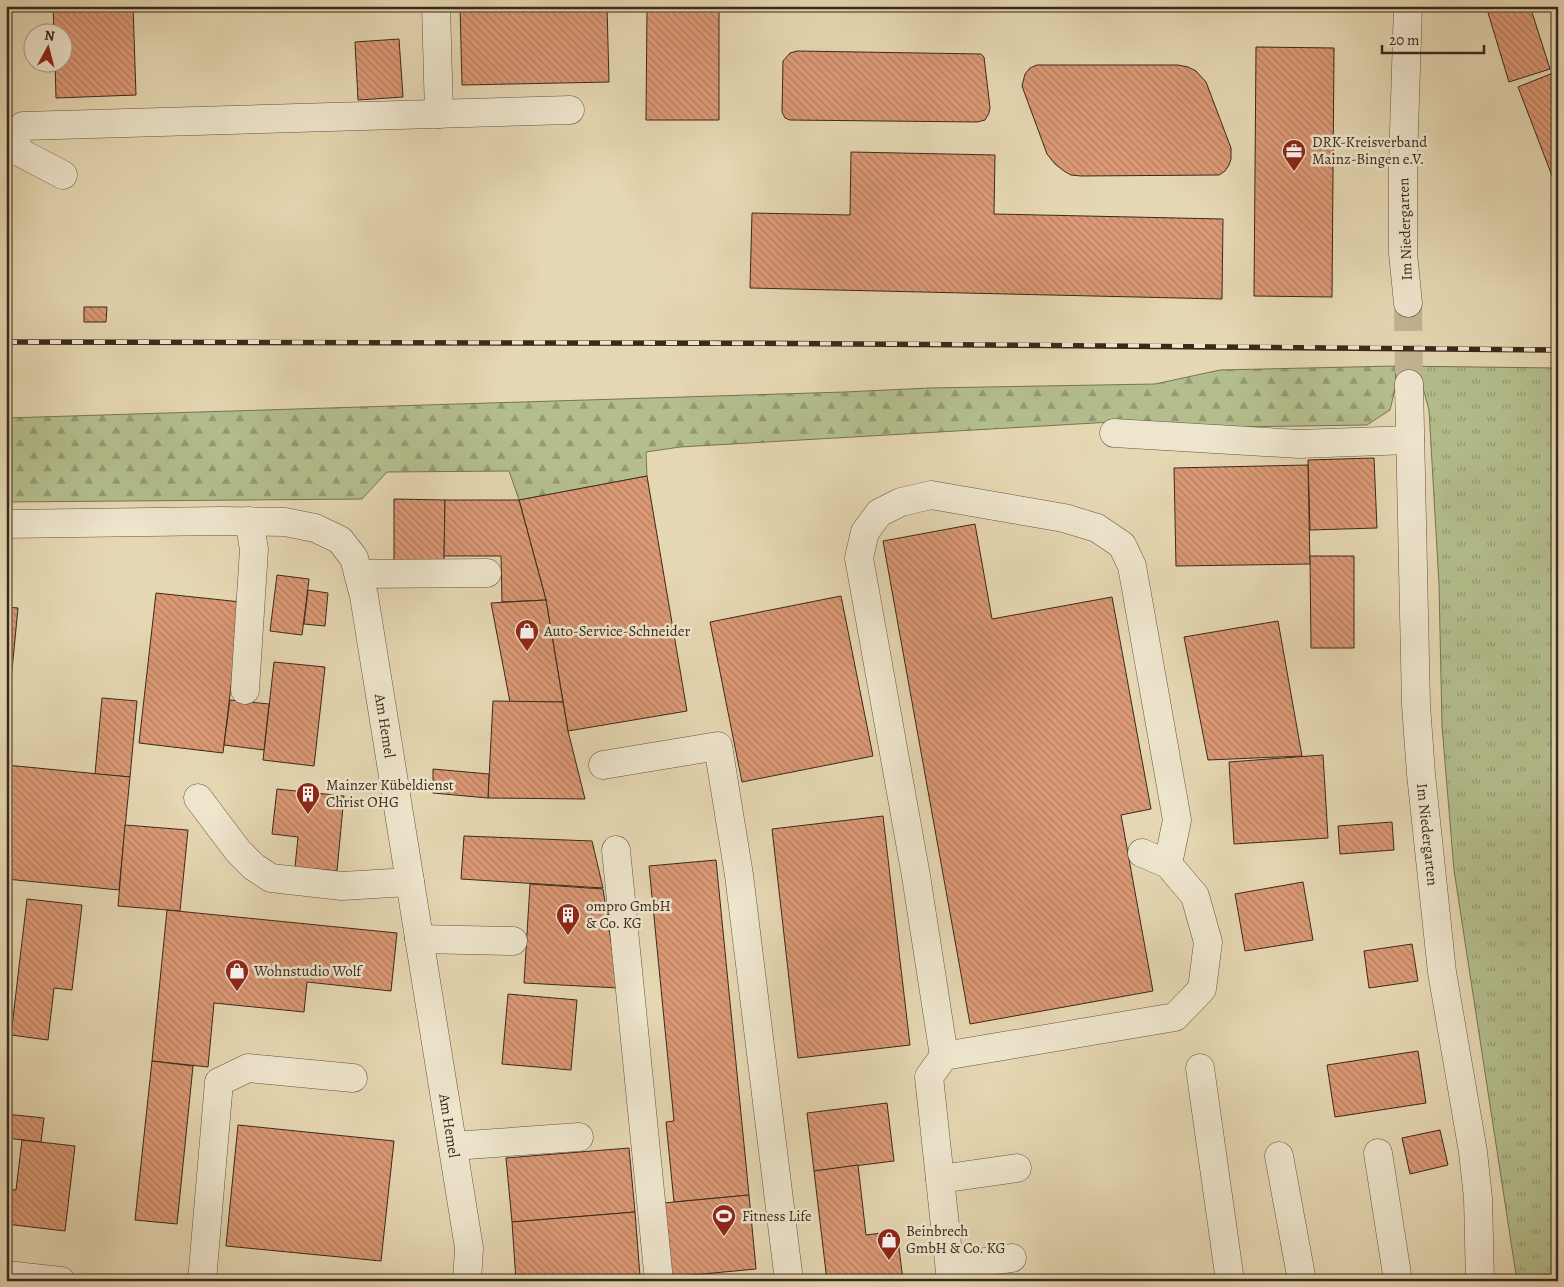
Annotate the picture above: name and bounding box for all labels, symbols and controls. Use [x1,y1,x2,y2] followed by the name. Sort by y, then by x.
[22,22,72,72] north arrow
[1382,22,1484,54] scale bar
[43,26,56,46] text: N
[1389,30,1420,50] text: 20 m
[1312,132,1428,169] place label: DRK-Kreisverband Mainz-Bingen e.V.
[1281,138,1307,172] office icon: DRK-Kreisverband Mainz-Bingen e.V.
[1393,177,1417,281] street label: Im Niedergarten
[514,618,540,652] shop icon: Auto-Service-Schneider
[543,621,690,641] place label: Auto-Service-Schneider
[370,691,400,760] street label: Am Hemel
[326,775,454,812] place label: Mainzer Kübeldienst Christ OHG
[295,781,321,815] building icon: Mainzer Kübeldienst Christ OHG
[1412,782,1443,887] street label: Im Niedergarten
[586,896,671,933] place label: ompro GmbH & Co. KG
[555,902,581,936] building icon: ompro GmbH & Co. KG
[224,958,250,992] shop icon: Wohnstudio Wolf
[253,961,363,981] place label: Wohnstudio Wolf
[434,1091,464,1160] street label: Am Hemel
[711,1203,737,1237] sports icon: Fitness Life
[742,1206,812,1226] place label: Fitness Life
[906,1221,1006,1258] place label: Beinbrech GmbH & Co. KG
[876,1227,902,1261] shop icon: Beinbrech GmbH & Co. KG

